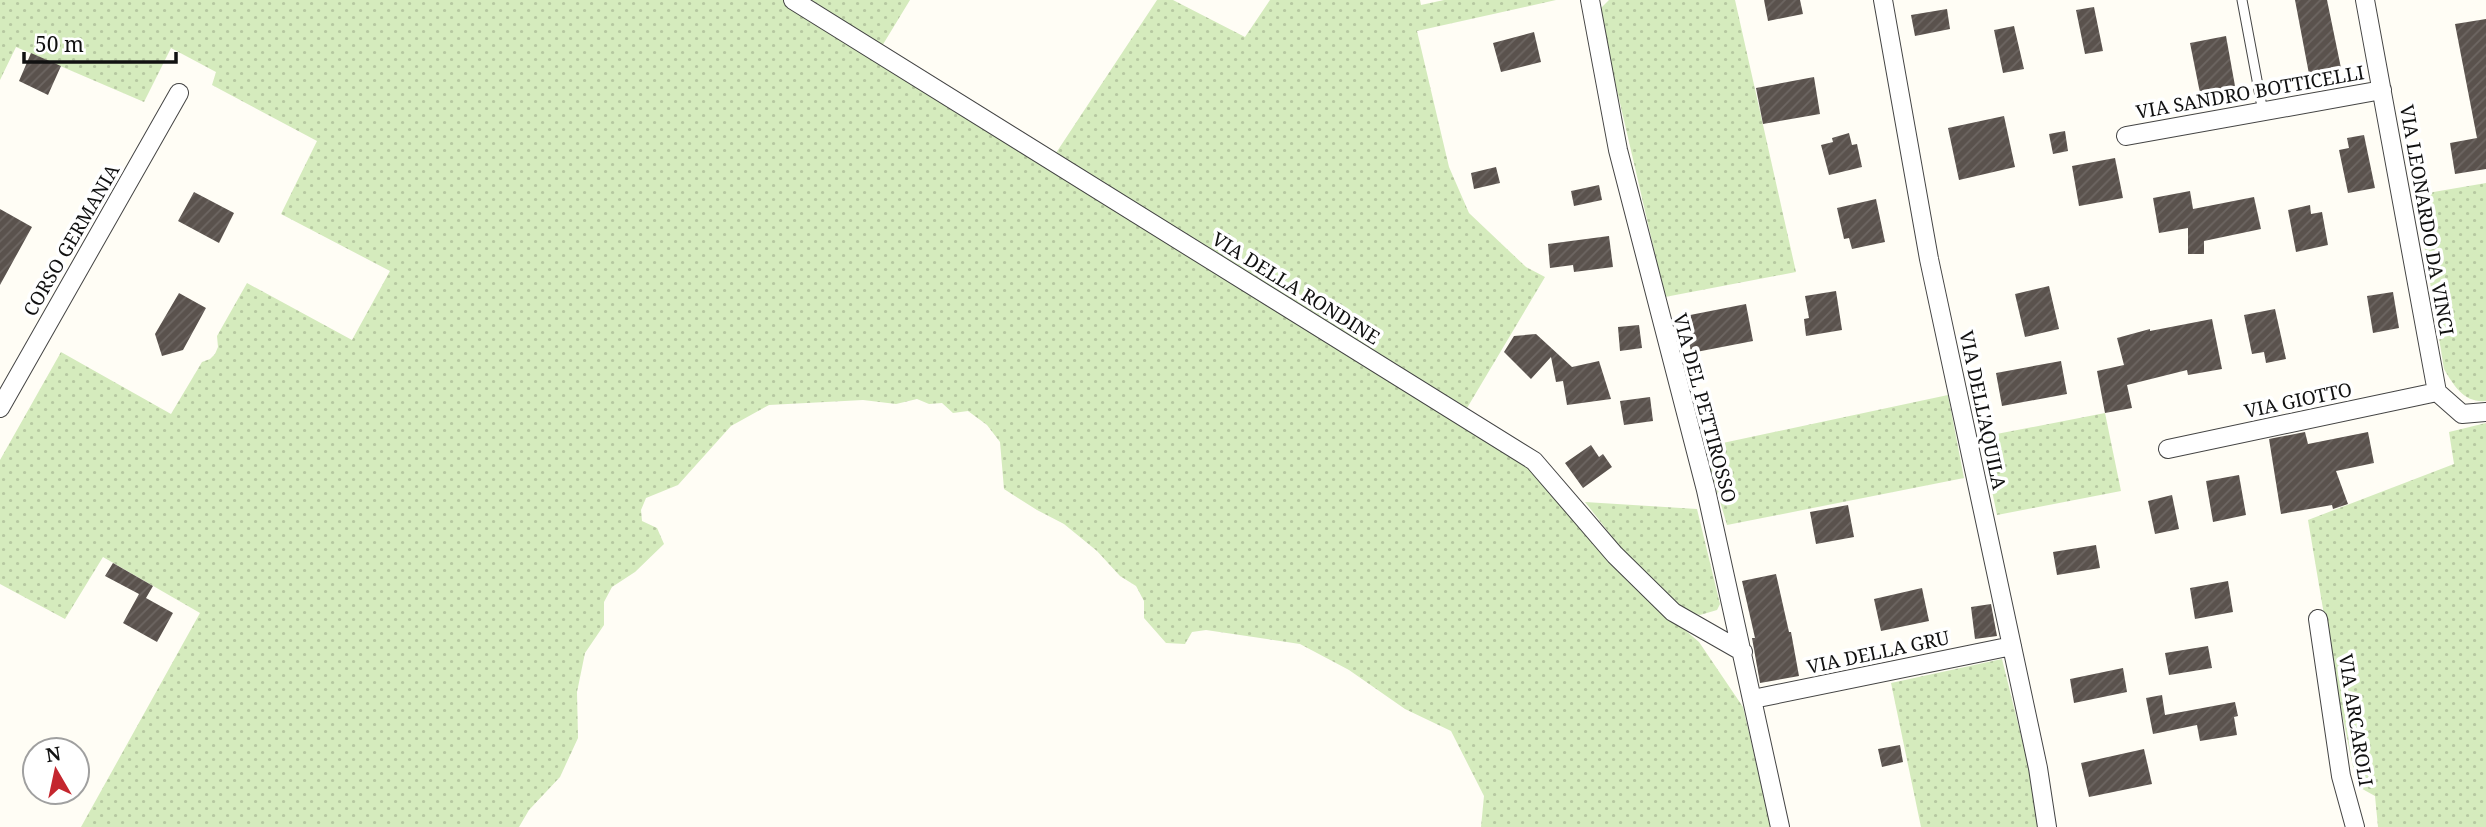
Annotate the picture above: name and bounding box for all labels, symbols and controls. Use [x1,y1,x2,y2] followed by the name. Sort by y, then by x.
[24,21,177,65] scale bar
[35,30,84,58] text: 50 m
[2134,59,2366,125] street label: VIA SANDRO BOTTICELLI
[2394,103,2460,337] street label: VIA LEONARDO DA VINCI
[17,159,125,321] street label: CORSO GERMANIA
[1207,226,1385,350] street label: VIA DELLA RONDINE
[1667,310,1743,506] street label: VIA DEL PETTIROSSO
[1953,328,2013,492] street label: VIA DELL'AQUILA
[2242,376,2354,424] street label: VIA GIOTTO
[1804,624,1952,680] street label: VIA DELLA GRU
[2333,652,2379,788] street label: VIA ARCAROLI
[21,736,91,806] north arrow
[44,740,63,768] text: N

